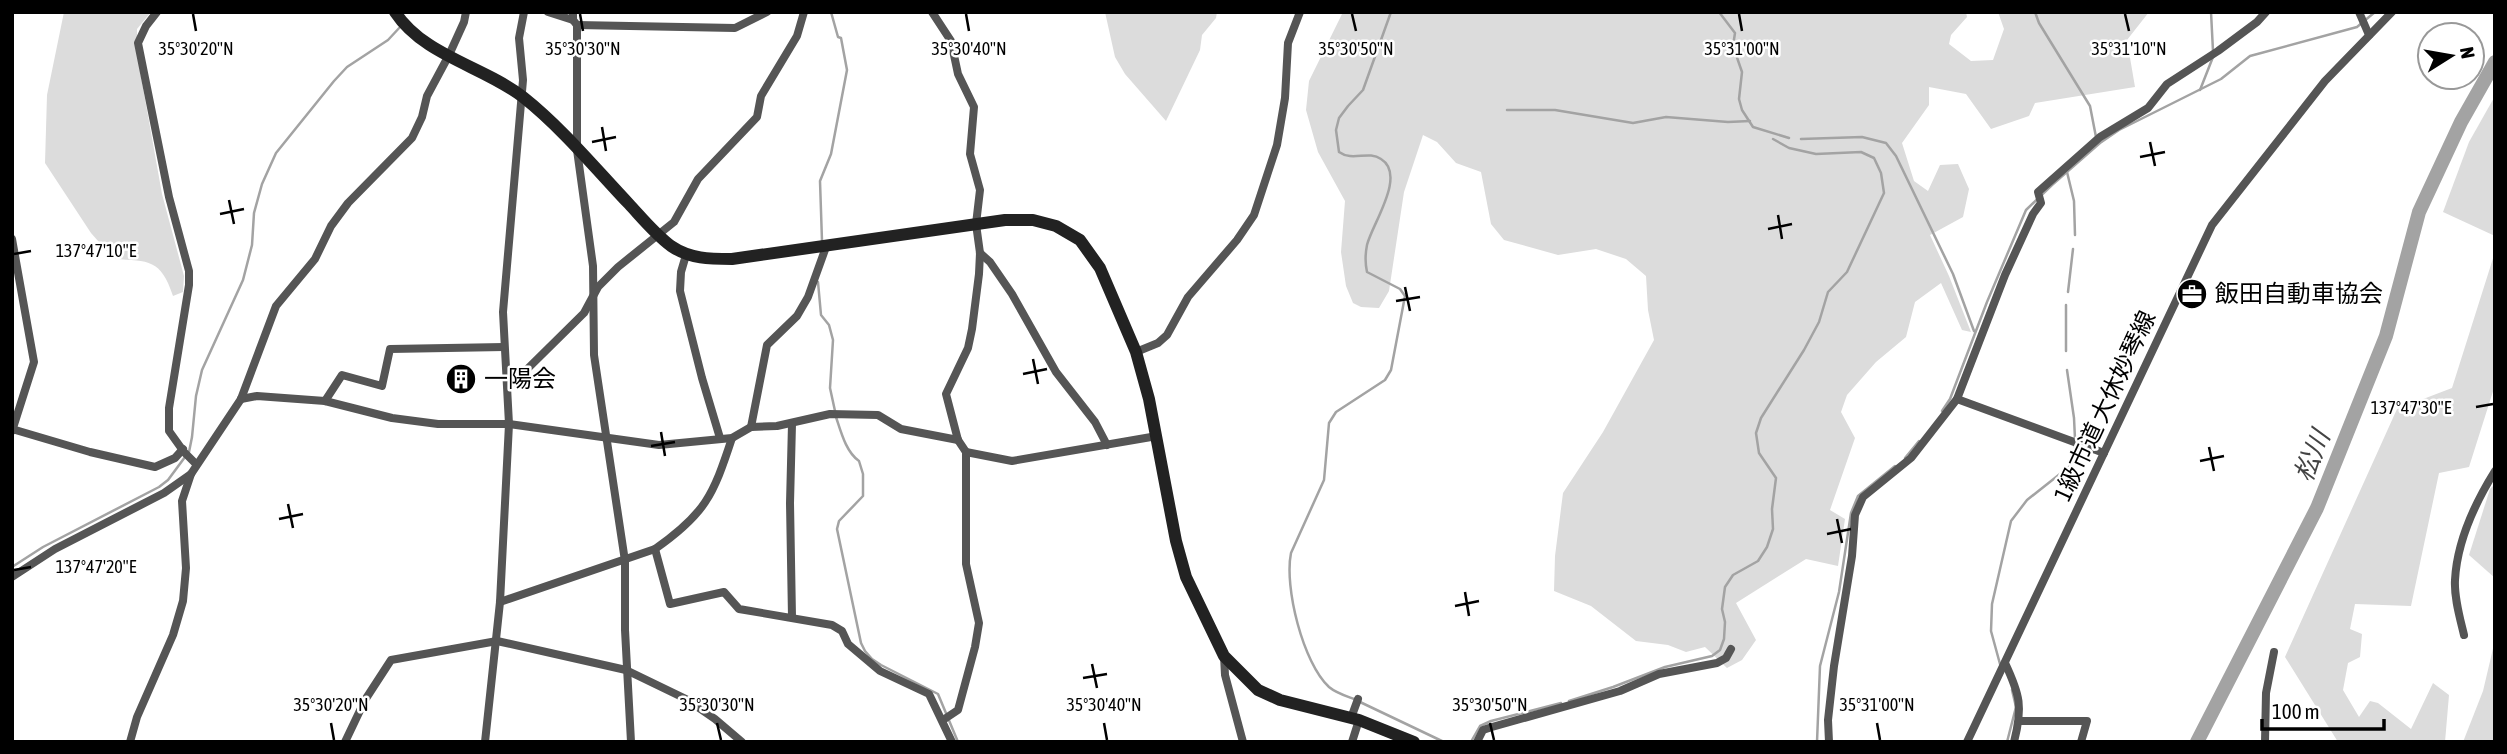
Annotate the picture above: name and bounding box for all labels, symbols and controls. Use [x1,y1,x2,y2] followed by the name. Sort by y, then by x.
[2416,21,2486,91] north arrow
[158,38,234,59] text: 35°30'20"N
[545,38,621,59] text: 35°30'30"N
[931,38,1007,59] text: 35°30'40"N
[1318,38,1394,59] text: 35°30'50"N
[1704,38,1780,59] text: 35°31'00"N
[2091,38,2167,59] text: 35°31'10"N
[2456,45,2480,60] text: N
[56,240,137,261] text: 137°47'10"E
[2175,277,2209,311] office icon: 飯田自動車協会
[2215,280,2383,307] place label: 飯田自動車協会
[2049,306,2160,505] street label: 1級市道 大休妙琴線
[444,362,478,396] building icon: 一陽会
[484,365,556,392] place label: 一陽会
[2371,397,2452,418] text: 137°47'30"E
[2288,423,2337,486] water label: 松川
[56,556,137,577] text: 137°47'20"E
[2262,688,2384,732] scale bar
[293,694,369,715] text: 35°30'20"N
[679,694,755,715] text: 35°30'30"N
[1066,694,1142,715] text: 35°30'40"N
[1452,694,1528,715] text: 35°30'50"N
[1839,694,1915,715] text: 35°31'00"N
[2272,699,2320,723] text: 100 m

